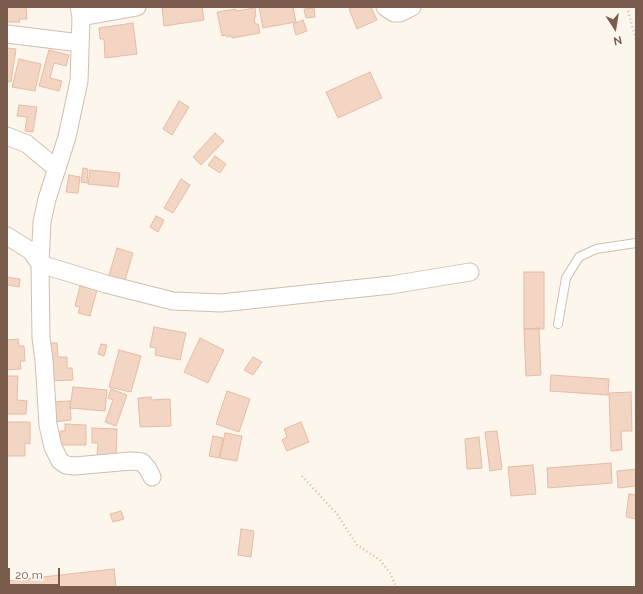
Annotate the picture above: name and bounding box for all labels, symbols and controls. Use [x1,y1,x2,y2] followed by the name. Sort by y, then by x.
[595,8,635,48] north arrow
[612,33,623,47] text: N
[10,560,62,586] scale bar
[15,568,43,582] text: 20 m

